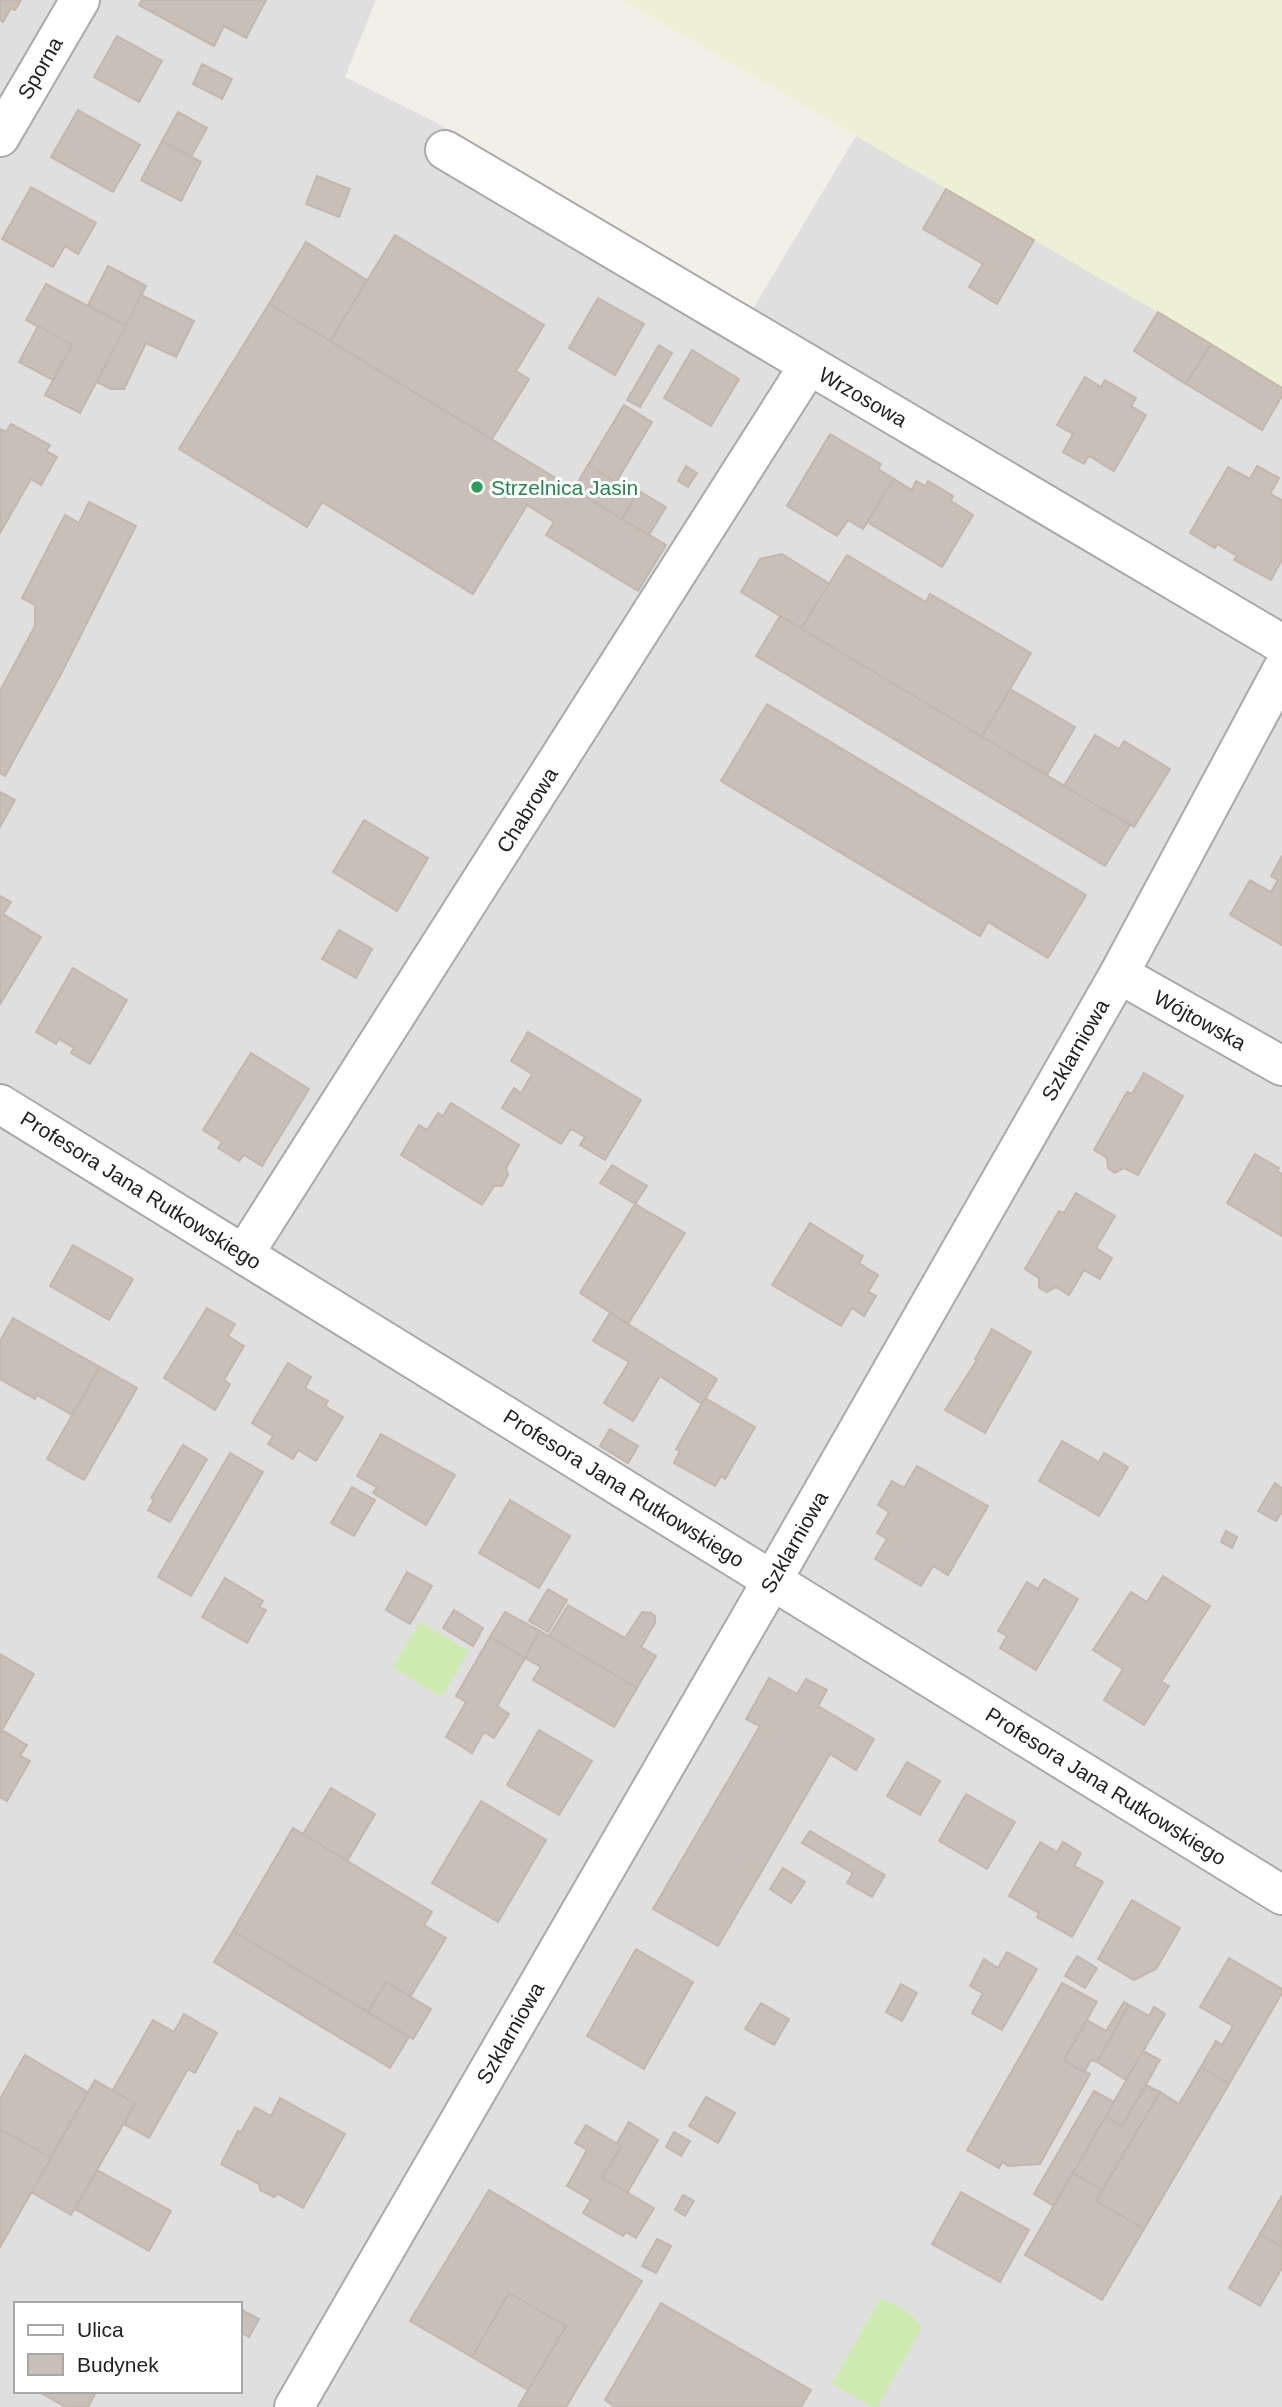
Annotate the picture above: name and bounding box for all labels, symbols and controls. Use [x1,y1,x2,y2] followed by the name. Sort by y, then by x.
[13,33,67,103] street label: Sporna
[815,363,911,432] street label: Wrzosowa
[491,476,638,499] place label: Strzelnica Jasin
[469,479,485,495] marker: Strzelnica Jasin
[492,763,562,857] street label: Chabrowa
[1150,985,1250,1055] street label: Wójtowska
[1037,995,1113,1105] street label: Szklarniowa
[17,1106,265,1274] street label: Profesora Jana Rutkowskiego
[500,1404,748,1572] street label: Profesora Jana Rutkowskiego
[756,1487,832,1597] street label: Szklarniowa
[982,1702,1230,1870] street label: Profesora Jana Rutkowskiego
[472,1978,548,2088] street label: Szklarniowa
[14,2302,242,2393] legend
[77,2318,124,2341] text: Ulica
[77,2353,159,2376] text: Budynek

